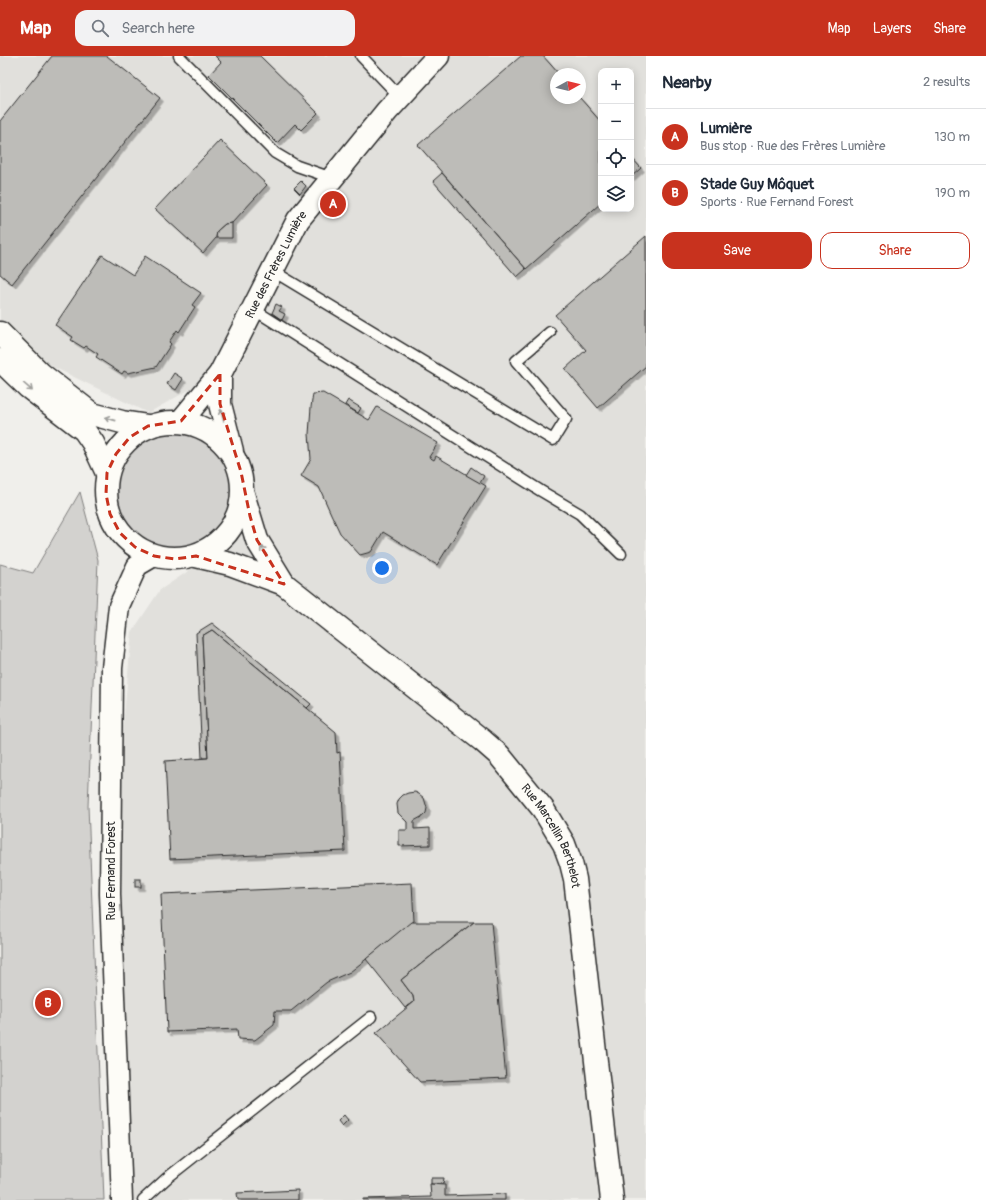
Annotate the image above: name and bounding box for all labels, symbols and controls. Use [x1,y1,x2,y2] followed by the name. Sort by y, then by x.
[75,10,355,46] search box
[20,16,51,40] text: Map
[89,17,111,39] icon: search
[121,19,195,38] text: Search here
[828,20,851,37] text: Map
[873,20,911,37] text: Layers
[933,20,966,37] text: Share
[550,68,586,104] north arrow
[598,68,634,212] map controls
[598,68,634,104] button: +
[662,72,711,93] text: Nearby
[923,74,970,90] text: 2 results
[598,104,634,140] button: −
[700,119,752,138] text: Lumière
[671,129,679,145] text: A
[934,129,970,145] text: 130 m
[700,138,885,154] text: Bus stop · Rue des Frères Lumière
[598,140,634,176] button: locate
[700,175,814,194] text: Stade Guy Môquet
[598,176,634,212] button: layers
[671,185,679,201] text: B
[935,185,970,201] text: 190 m
[320,189,346,219] pin: A
[700,194,854,210] text: Sports · Rue Fernand Forest
[242,208,310,321] street label: Rue des Frères Lumière
[662,232,812,269] button: Save
[820,232,970,269] button: Share
[23,383,34,392] one-way arrow
[218,408,226,421] one-way arrow
[103,415,116,422] one-way arrow
[260,546,268,557] one-way arrow
[372,558,392,578] your location
[518,781,583,889] street label: Rue Marcellin Berthelot
[104,821,119,921] street label: Rue Fernand Forest
[35,988,61,1018] pin: B

